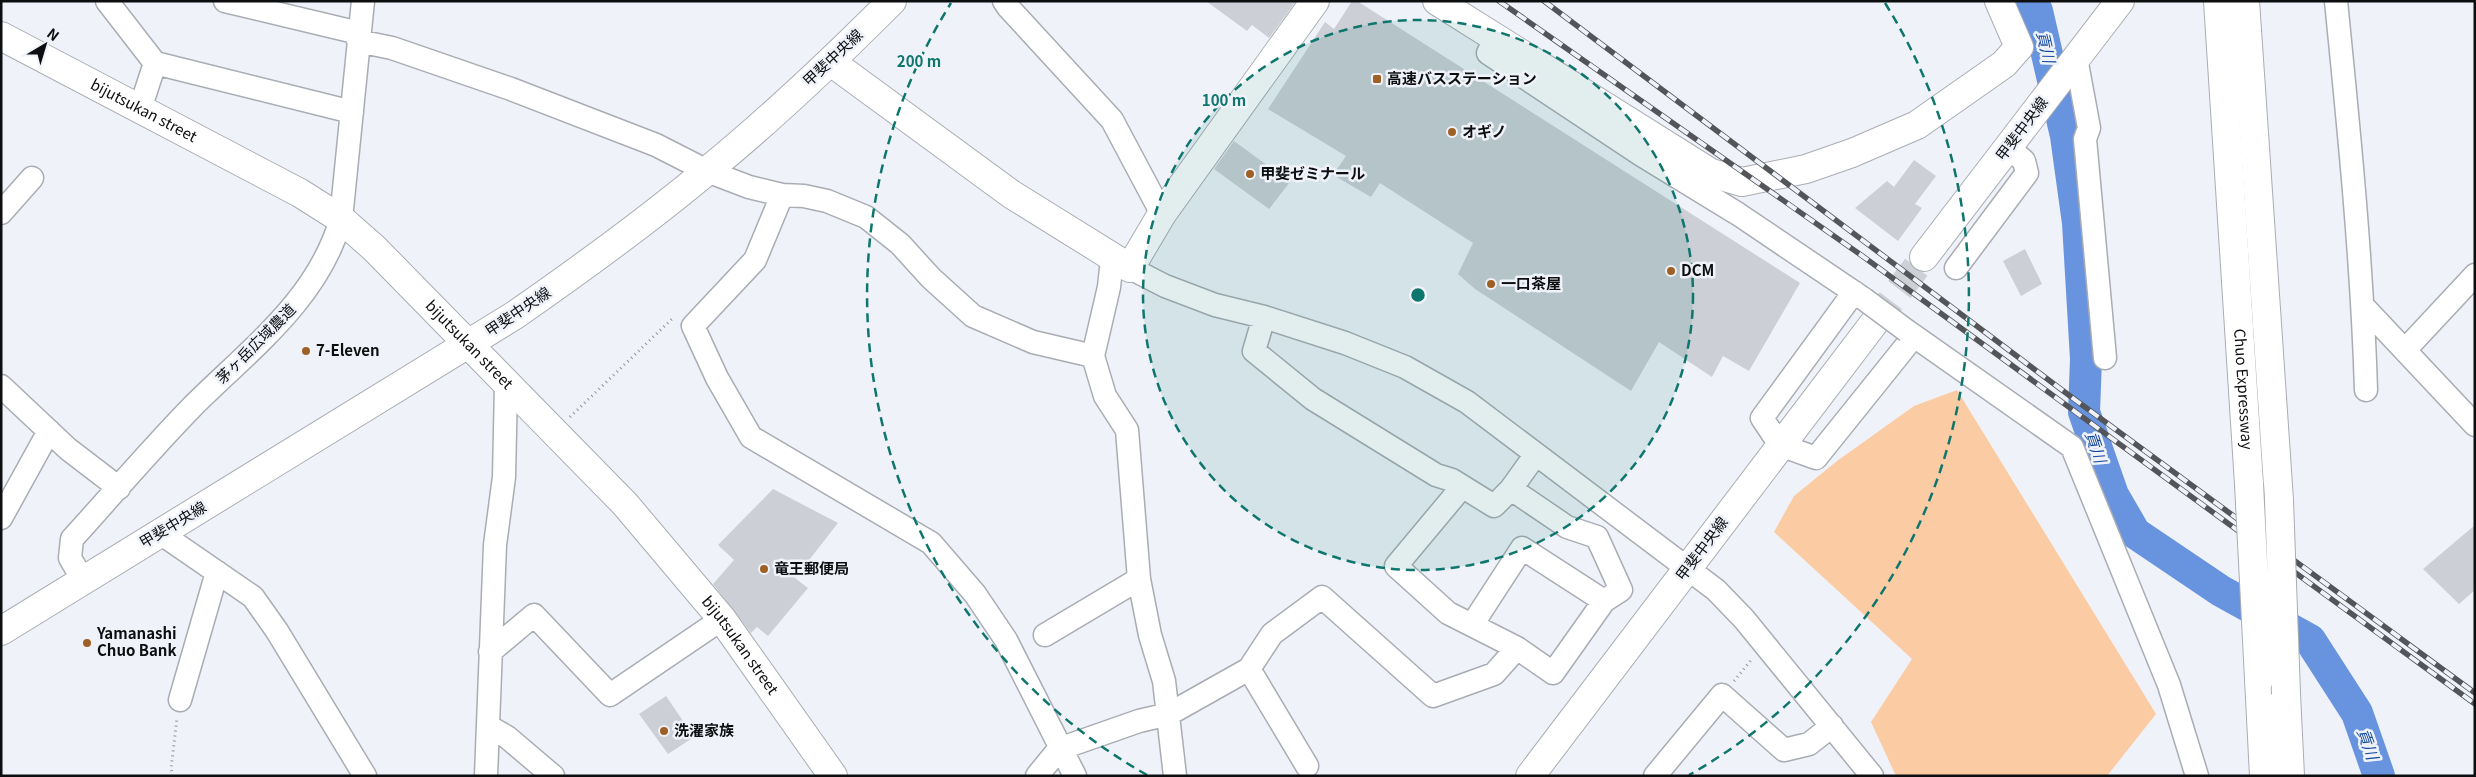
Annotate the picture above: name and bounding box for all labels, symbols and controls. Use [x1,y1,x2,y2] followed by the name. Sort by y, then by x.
[20,20,70,70] north arrow
[43,23,64,45] text: N
[797,24,867,90] street label: 甲斐中央線
[2032,28,2063,67] water label: 貢川
[897,50,941,71] text: 200 m
[1387,67,1537,88] place label: 高速バスステーション
[87,73,201,146] street label: bijutsukan street
[1371,73,1383,85] marker: 高速バスステーション
[1202,89,1246,110] text: 100 m
[1990,92,2052,164] street label: 甲斐中央線
[1462,120,1506,141] place label: オギノ
[1446,126,1458,138] marker: オギノ
[1260,162,1365,183] place label: 甲斐ゼミナール
[1244,168,1256,180] marker: 甲斐ゼミナール
[1681,259,1714,280] place label: DCM
[1665,265,1677,277] marker: DCM
[1501,272,1561,293] place label: 一口茶屋
[1485,278,1497,290] marker: 一口茶屋
[480,281,554,340] street label: 甲斐中央線
[1409,286,1427,304] centre of rings
[422,295,519,393] street label: bijutsukan street
[210,298,299,387] street label: 茅ヶ岳広域農道
[2230,328,2259,451] street label: Chuo Expressway
[316,339,380,360] place label: 7-Eleven
[300,345,312,357] marker: 7-Eleven
[2080,428,2114,468] water label: 貢川
[135,495,210,552] street label: 甲斐中央線
[1670,512,1732,584] street label: 甲斐中央線
[774,557,849,578] place label: 竜王郵便局
[758,563,770,575] marker: 竜王郵便局
[698,591,784,698] street label: bijutsukan street
[96,622,177,660] place label: Yamanashi Chuo Bank
[81,637,93,649] marker: Yamanashi Chuo Bank
[674,719,734,740] place label: 洗濯家族
[658,725,670,737] marker: 洗濯家族
[2352,725,2386,765] water label: 貢川

